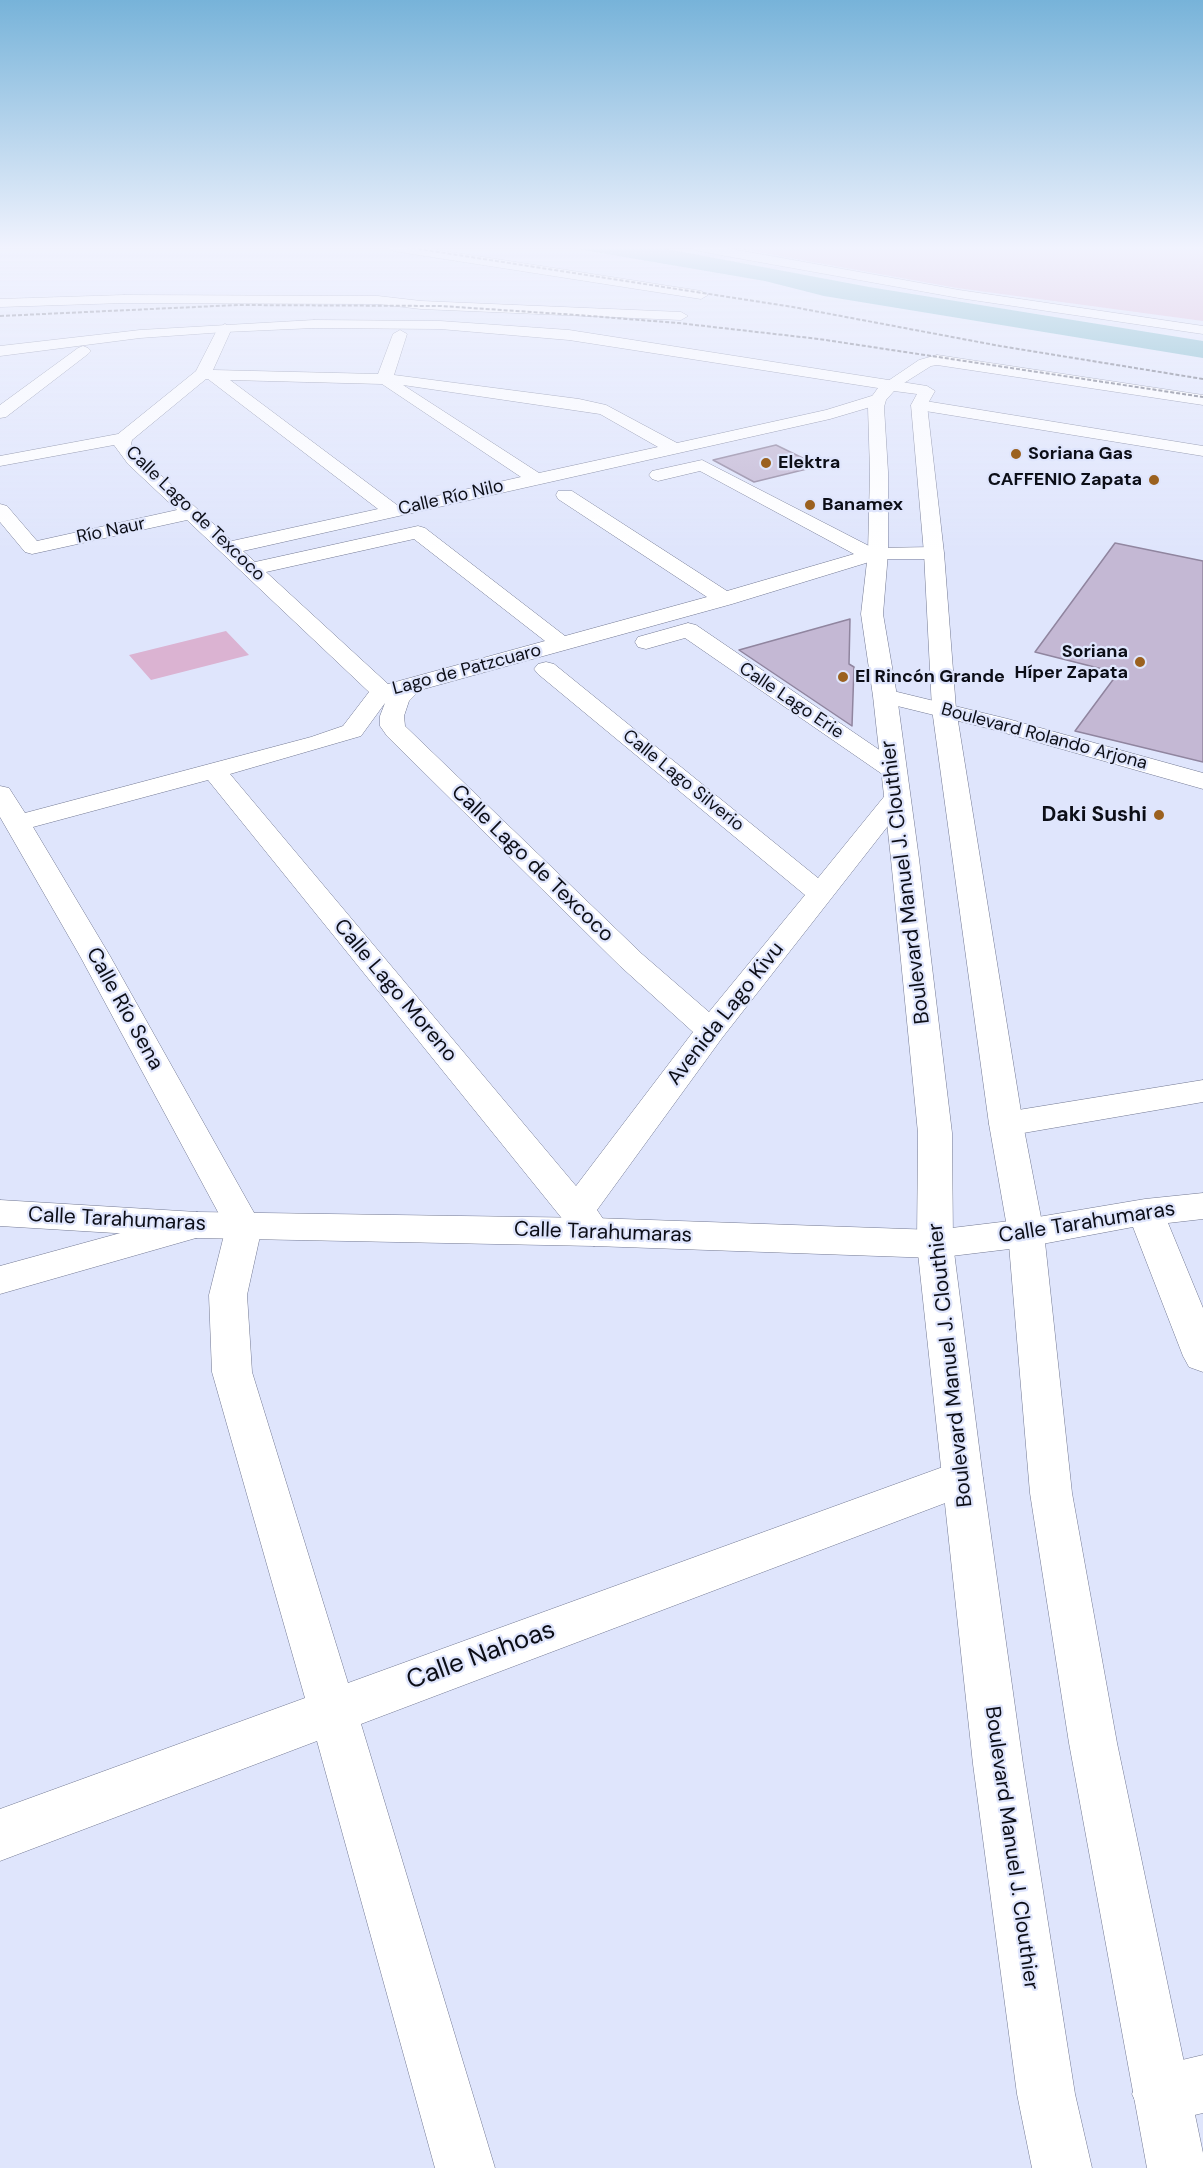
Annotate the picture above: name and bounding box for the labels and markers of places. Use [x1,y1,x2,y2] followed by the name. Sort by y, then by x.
[1028,443,1133,465] place label: Soriana Gas
[1009,447,1023,461] marker: Soriana Gas
[778,452,840,474] place label: Elektra
[759,456,773,470] marker: Elektra
[988,469,1142,491] place label: CAFFENIO Zapata
[1147,473,1161,487] marker: CAFFENIO Zapata
[822,494,903,516] place label: Banamex
[803,498,817,512] marker: Banamex
[1015,641,1128,684] place label: Soriana Híper Zapata
[1133,655,1147,669] marker: Soriana Híper Zapata
[855,666,1005,688] place label: El Rincón Grande
[836,670,850,684] marker: El Rincón Grande
[1041,802,1147,828] place label: Daki Sushi
[1152,808,1166,822] marker: Daki Sushi

